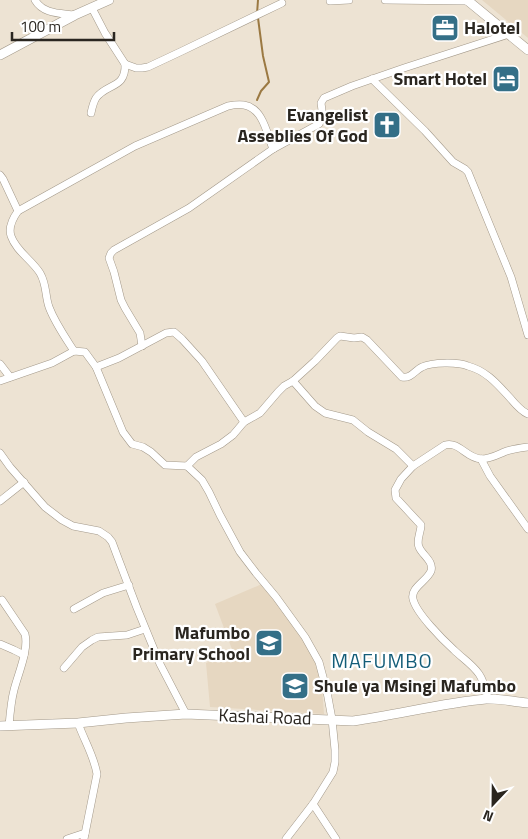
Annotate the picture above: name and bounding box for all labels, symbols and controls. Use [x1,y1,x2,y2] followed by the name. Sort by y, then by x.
[12,10,115,42] scale bar
[430,13,460,43] office icon: Halotel
[464,14,520,41] place label: Halotel
[20,15,61,38] text: 100 m
[491,64,521,94] hotel icon: Smart Hotel
[393,65,487,92] place label: Smart Hotel
[237,101,368,149] place label: Evangelist Asseblies Of God
[372,110,402,140] church icon: Evangelist Asseblies Of God
[132,619,250,667] place label: Mafumbo Primary School
[254,628,284,658] school or university icon: Mafumbo Primary School
[331,645,433,676] district label: MAFUMBO
[280,671,310,701] school or university icon: Shule ya Msingi Mafumbo
[314,672,516,699] place label: Shule ya Msingi Mafumbo
[218,701,312,732] street label: Kashai Road
[468,779,518,829] north arrow
[480,805,496,828] text: N

